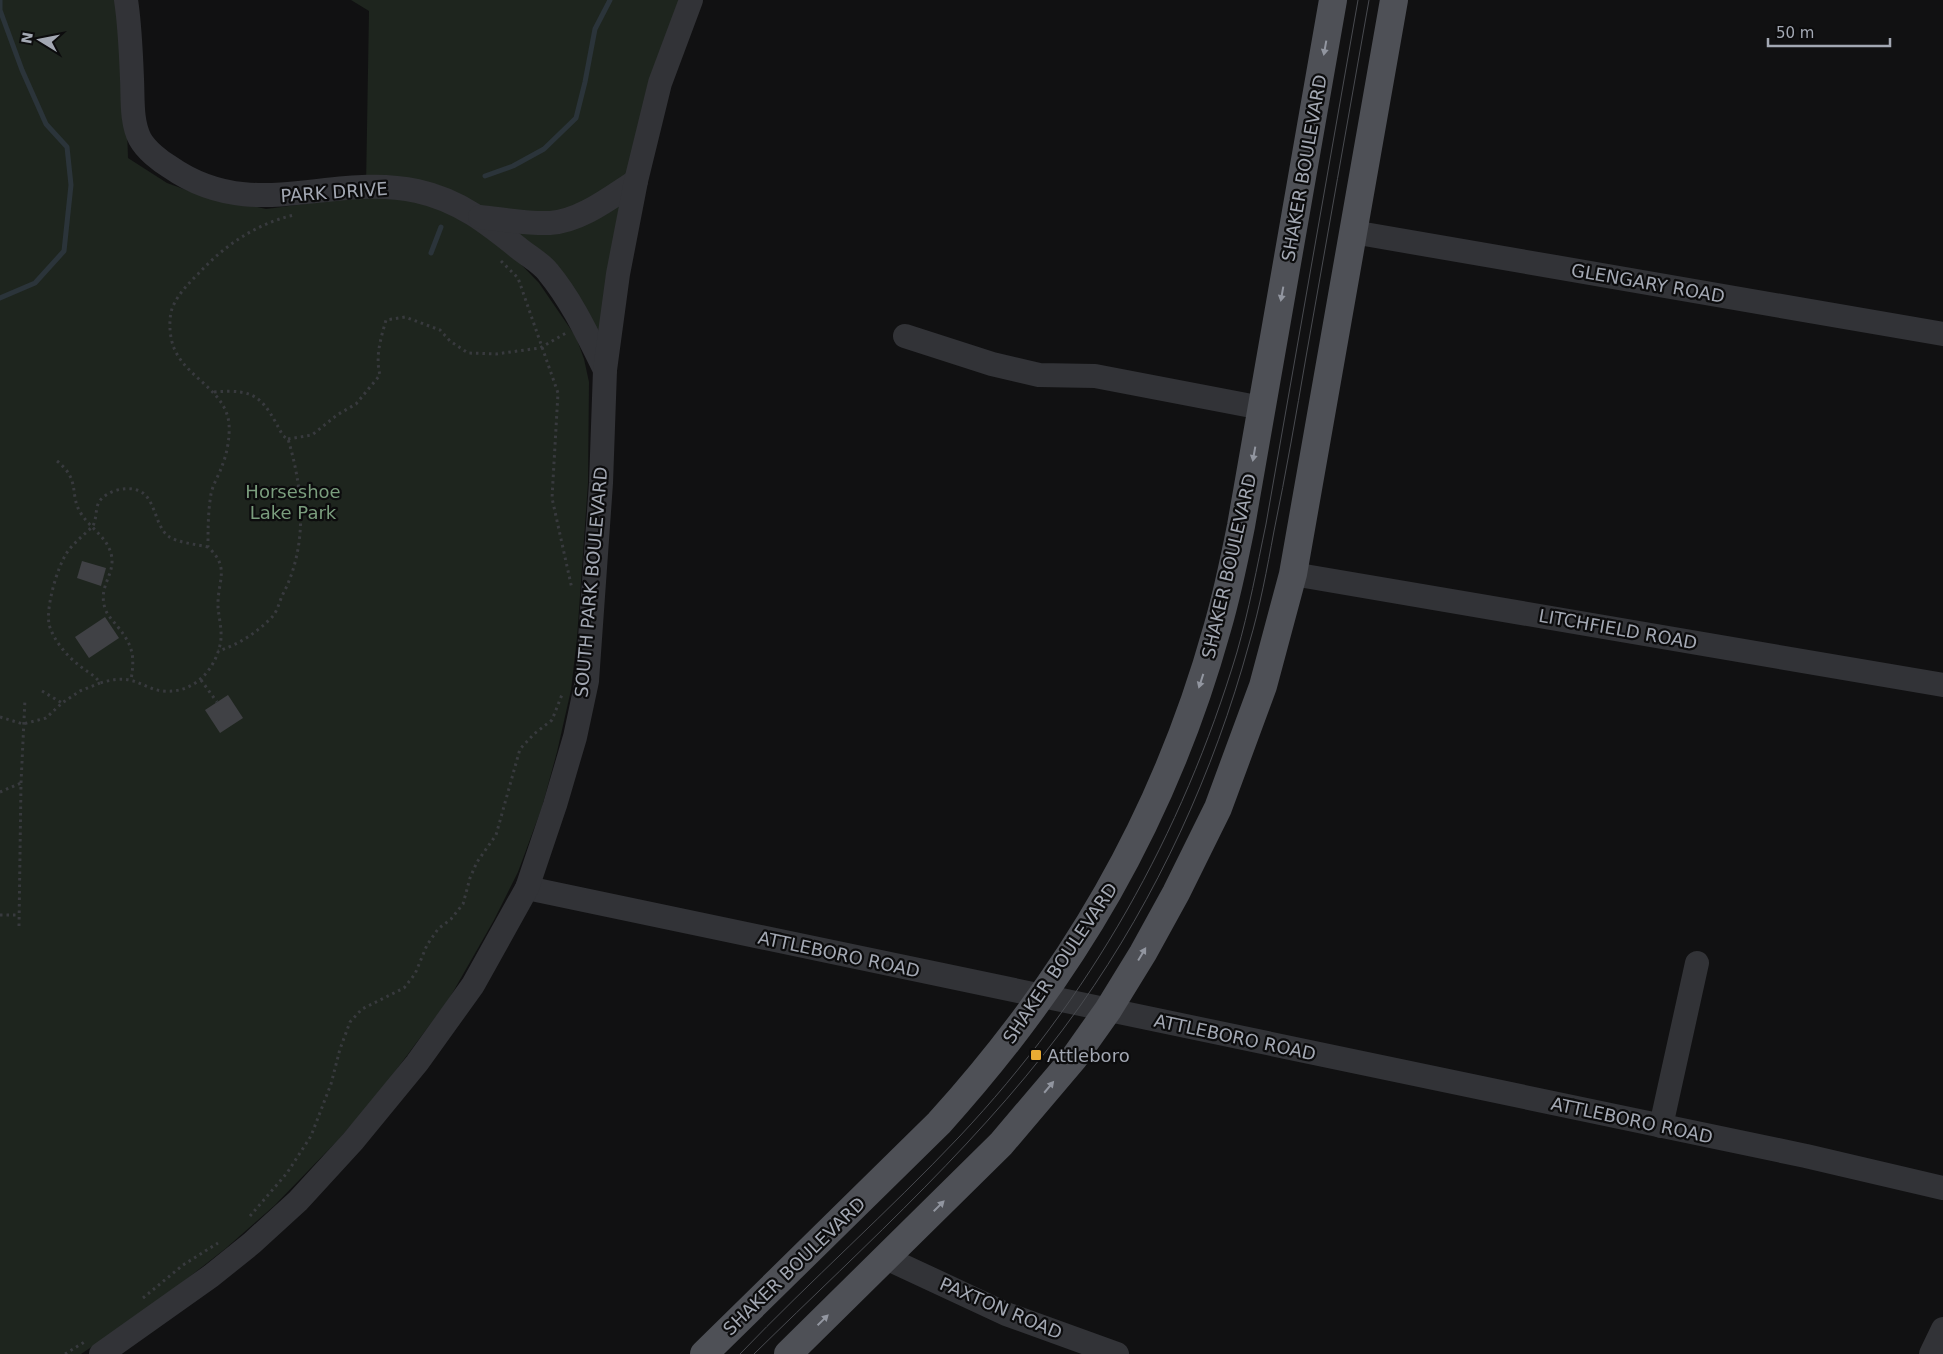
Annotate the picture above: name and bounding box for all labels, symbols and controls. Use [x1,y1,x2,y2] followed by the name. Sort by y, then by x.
[15,15,65,65] north arrow
[1768,15,1890,47] scale bar
[1776,24,1814,42] text: 50 m
[18,31,36,45] text: N
[1320,40,1328,56] one-way arrow
[1277,73,1331,263] street label: SHAKER BOULEVARD
[280,178,388,206] street label: PARK DRIVE
[1570,259,1726,307] street label: GLENGARY ROAD
[1278,287,1286,303] one-way arrow
[1250,447,1258,462] one-way arrow
[570,466,612,698] street label: SOUTH PARK BOULEVARD
[1197,471,1261,661] street label: SHAKER BOULEVARD
[245,481,341,523] park label: Horseshoe Lake Park
[1537,605,1699,653] street label: LITCHFIELD ROAD
[1197,673,1205,688] one-way arrow
[998,879,1122,1047] street label: SHAKER BOULEVARD
[756,927,922,981] street label: ATTLEBORO ROAD
[1138,948,1147,961] one-way arrow
[1152,1010,1318,1064] street label: ATTLEBORO ROAD
[1047,1045,1130,1066] place label: Attleboro
[1029,1048,1043,1062] marker: Attleboro
[1043,1081,1054,1093] one-way arrow
[1549,1093,1715,1147] street label: ATTLEBORO ROAD
[719,1193,869,1339] street label: SHAKER BOULEVARD
[933,1200,945,1212] one-way arrow
[937,1273,1065,1343] street label: PAXTON ROAD
[817,1314,829,1326] one-way arrow

